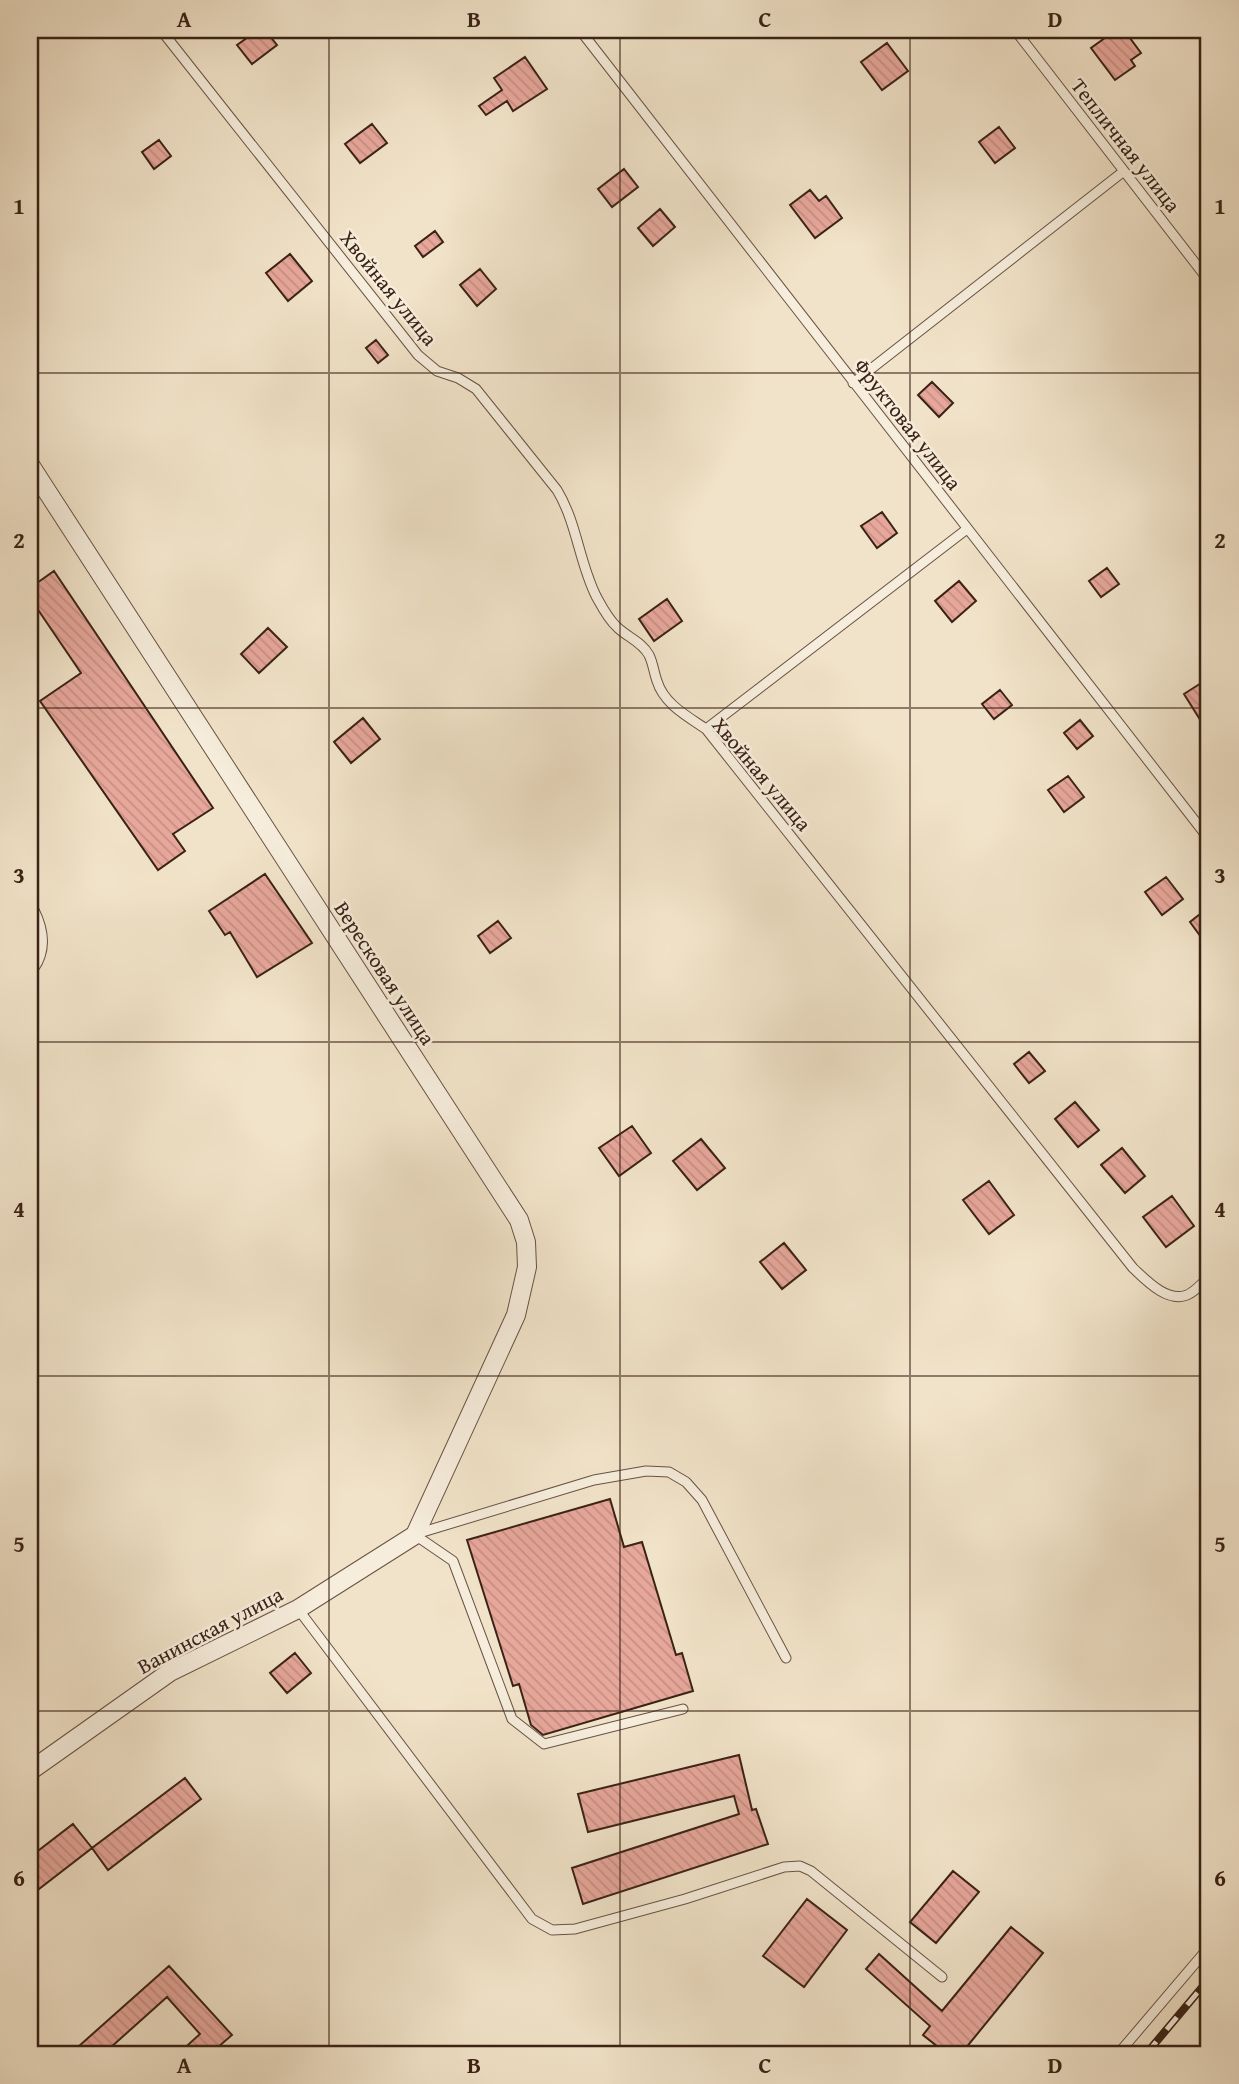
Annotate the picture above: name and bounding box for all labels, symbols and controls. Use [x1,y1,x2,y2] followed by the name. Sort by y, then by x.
[177,2,192,35] text: A
[467,2,481,35] text: B
[758,2,772,35] text: C
[1048,2,1063,35] text: D
[1064,71,1188,219] street label: Тепличная улица
[13,189,25,222] text: 1
[1214,189,1226,222] text: 1
[333,224,445,352] street label: Хвойная улица
[847,352,969,496] street label: Фруктовая улица
[13,523,25,556] text: 2
[1214,523,1226,556] text: 2
[705,710,819,838] street label: Хвойная улица
[13,858,25,891] text: 3
[1214,858,1226,891] text: 3
[327,895,443,1051] street label: Вересковая улица
[13,1192,25,1225] text: 4
[1214,1192,1226,1225] text: 4
[13,1527,25,1560] text: 5
[1214,1527,1226,1560] text: 5
[132,1579,288,1681] street label: Ванинская улица
[13,1861,25,1894] text: 6
[1214,1861,1226,1894] text: 6
[177,2048,192,2081] text: A
[467,2048,481,2081] text: B
[758,2048,772,2081] text: C
[1048,2048,1063,2081] text: D

